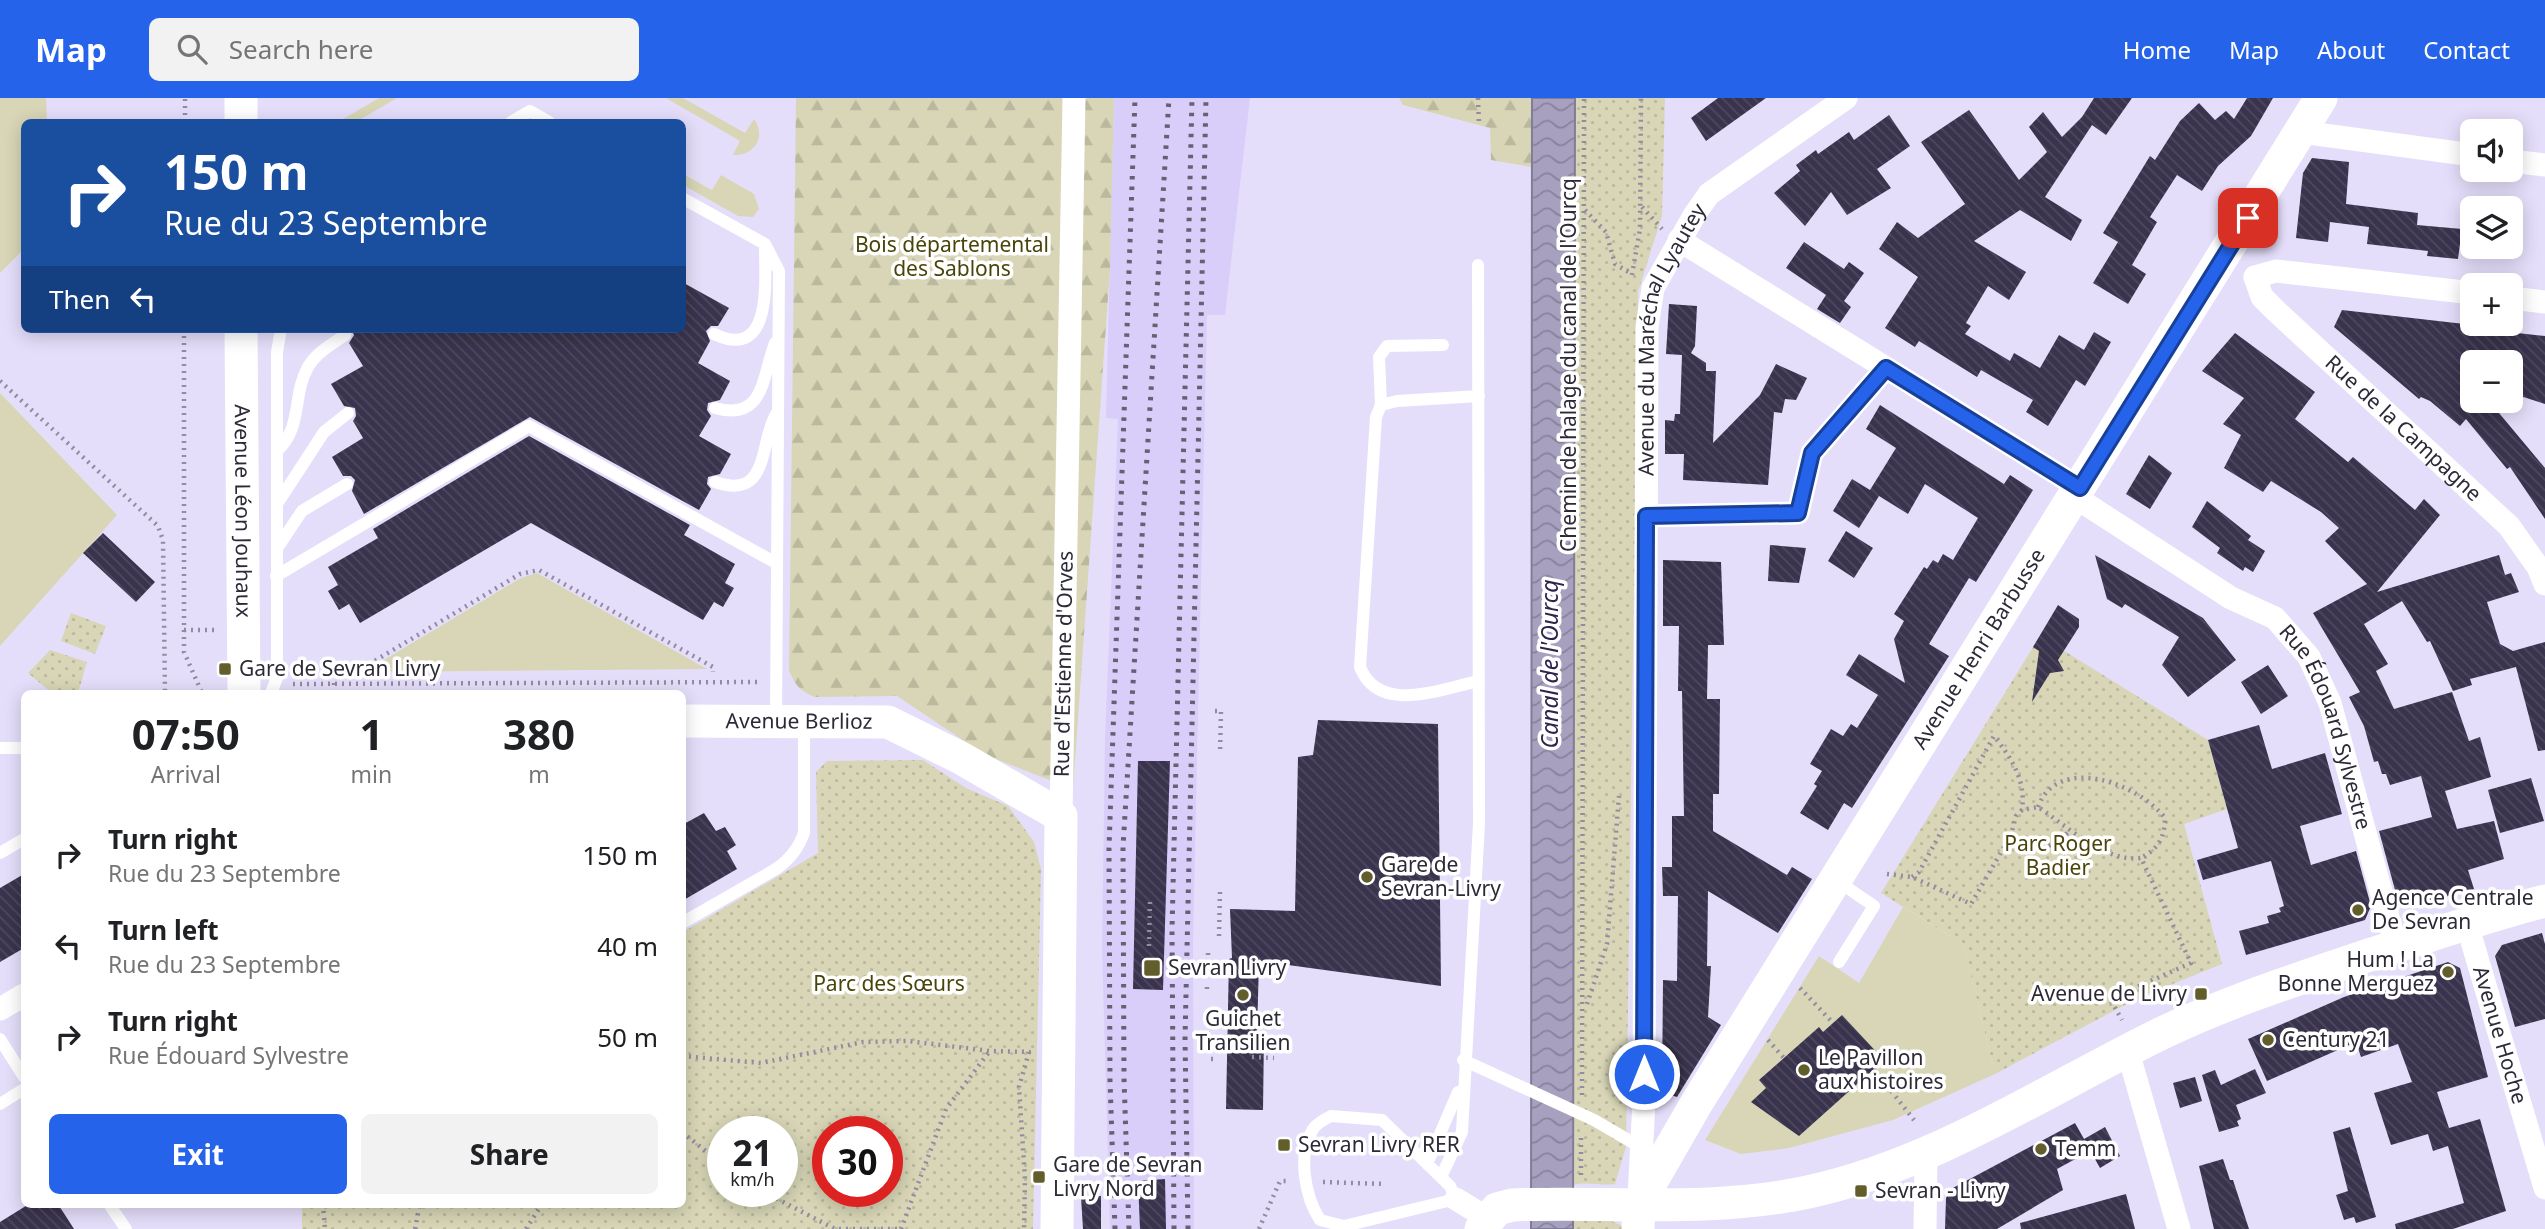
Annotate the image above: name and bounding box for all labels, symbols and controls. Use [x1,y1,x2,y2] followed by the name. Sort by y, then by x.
[149,18,639,81] search box
[35,27,107,72] text: Map
[173,30,211,68] icon: search
[229,31,373,67] text: Search here
[2123,33,2191,66] text: Home
[2229,33,2279,66] text: Map
[2317,33,2385,66] text: About
[2423,33,2510,66] text: Contact
[2460,119,2523,413] map controls
[2460,119,2523,182] button: sound
[164,138,309,204] text: 150 m
[49,147,140,238] icon: right
[1554,178,1582,552] street label: Chemin de halage du canal de l'Ourcq
[2218,188,2278,248] pin
[2460,196,2523,259] button: layers
[1631,197,1712,476] street label: Avenue du Maréchal Lyautey
[2229,199,2267,237] icon: arrive
[164,201,488,244] text: Rue du 23 Septembre
[855,230,1049,282] park label: Bois départemental des Sablons
[2460,273,2523,336] button: +
[124,280,162,318] icon: left
[49,281,110,317] text: Then
[2320,348,2488,507] street label: Rue de la Campagne
[2460,350,2523,413] button: −
[229,404,258,618] street label: Avenue Léon Jouhaux
[1905,543,2051,754] street label: Avenue Henri Barbusse
[1047,551,1079,777] street label: Rue d'Estienne d'Orves
[1533,580,1565,748] water label: Canal de l'Ourcq
[2274,618,2379,832] street label: Rue Édouard Sylvestre
[239,654,441,682] place label: Gare de Sevran Livry
[217,661,233,677] marker: Gare de Sevran Livry
[132,705,240,762] text: 07:50
[359,705,383,762] text: 1
[503,705,575,762] text: 380
[726,706,873,735] street label: Avenue Berlioz
[151,758,221,790] text: Arrival
[351,758,392,790] text: min
[528,758,550,790] text: m
[108,821,238,857] text: Turn right
[2004,829,2112,881] park label: Parc Roger Badier
[49,836,87,874] icon: right
[582,837,658,873] text: 150 m
[1381,850,1501,902] place label: Gare de Sevran-Livry
[108,857,341,889] text: Rue du 23 Septembre
[1359,869,1375,885] marker: Gare de Sevran-Livry
[2372,883,2534,935] place label: Agence Centrale De Sevran
[2350,902,2366,918] marker: Agence Centrale De Sevran
[108,912,219,948] text: Turn left
[49,927,87,965] icon: left
[597,928,658,964] text: 40 m
[2278,945,2434,997] place label: Hum ! La Bonne Merguez
[108,948,341,980] text: Rue du 23 Septembre
[1168,953,1287,981] place label: Sevran Livry
[1142,958,1162,978] marker: Sevran Livry
[2467,963,2534,1107] street label: Avenue Hoche
[2440,964,2456,980] marker: Hum ! La Bonne Merguez
[813,969,965,997] park label: Parc des Sœurs
[2031,979,2187,1007] place label: Avenue de Livry
[2193,986,2209,1002] marker: Avenue de Livry
[1235,987,1251,1003] marker: Guichet Transilien
[108,1003,238,1039] text: Turn right
[1196,1004,1290,1056] place label: Guichet Transilien
[49,1018,87,1056] icon: right
[597,1019,658,1055] text: 50 m
[2282,1025,2390,1053] place label: Century 21
[2260,1032,2276,1048] marker: Century 21
[1607,1037,1681,1111] position arrow
[108,1039,349,1071] text: Rue Édouard Sylvestre
[1818,1043,1944,1095] place label: Le Pavillon aux histoires
[1796,1062,1812,1078] marker: Le Pavillon aux histoires
[49,1114,347,1194] button: Exit
[361,1114,658,1194] button: Share
[812,1116,903,1207] speed limit sign: 30
[732,1129,773,1176] text: 21
[1298,1130,1460,1158] place label: Sevran Livry RER
[2055,1134,2116,1162] place label: Temm
[1276,1137,1292,1153] marker: Sevran Livry RER
[2033,1141,2049,1157] marker: Temm
[1053,1150,1202,1202] place label: Gare de Sevran Livry Nord
[730,1167,775,1191] text: km/h
[1031,1169,1047,1185] marker: Gare de Sevran Livry Nord
[1875,1176,2006,1204] place label: Sevran - Livry
[1853,1183,1869,1199] marker: Sevran - Livry

